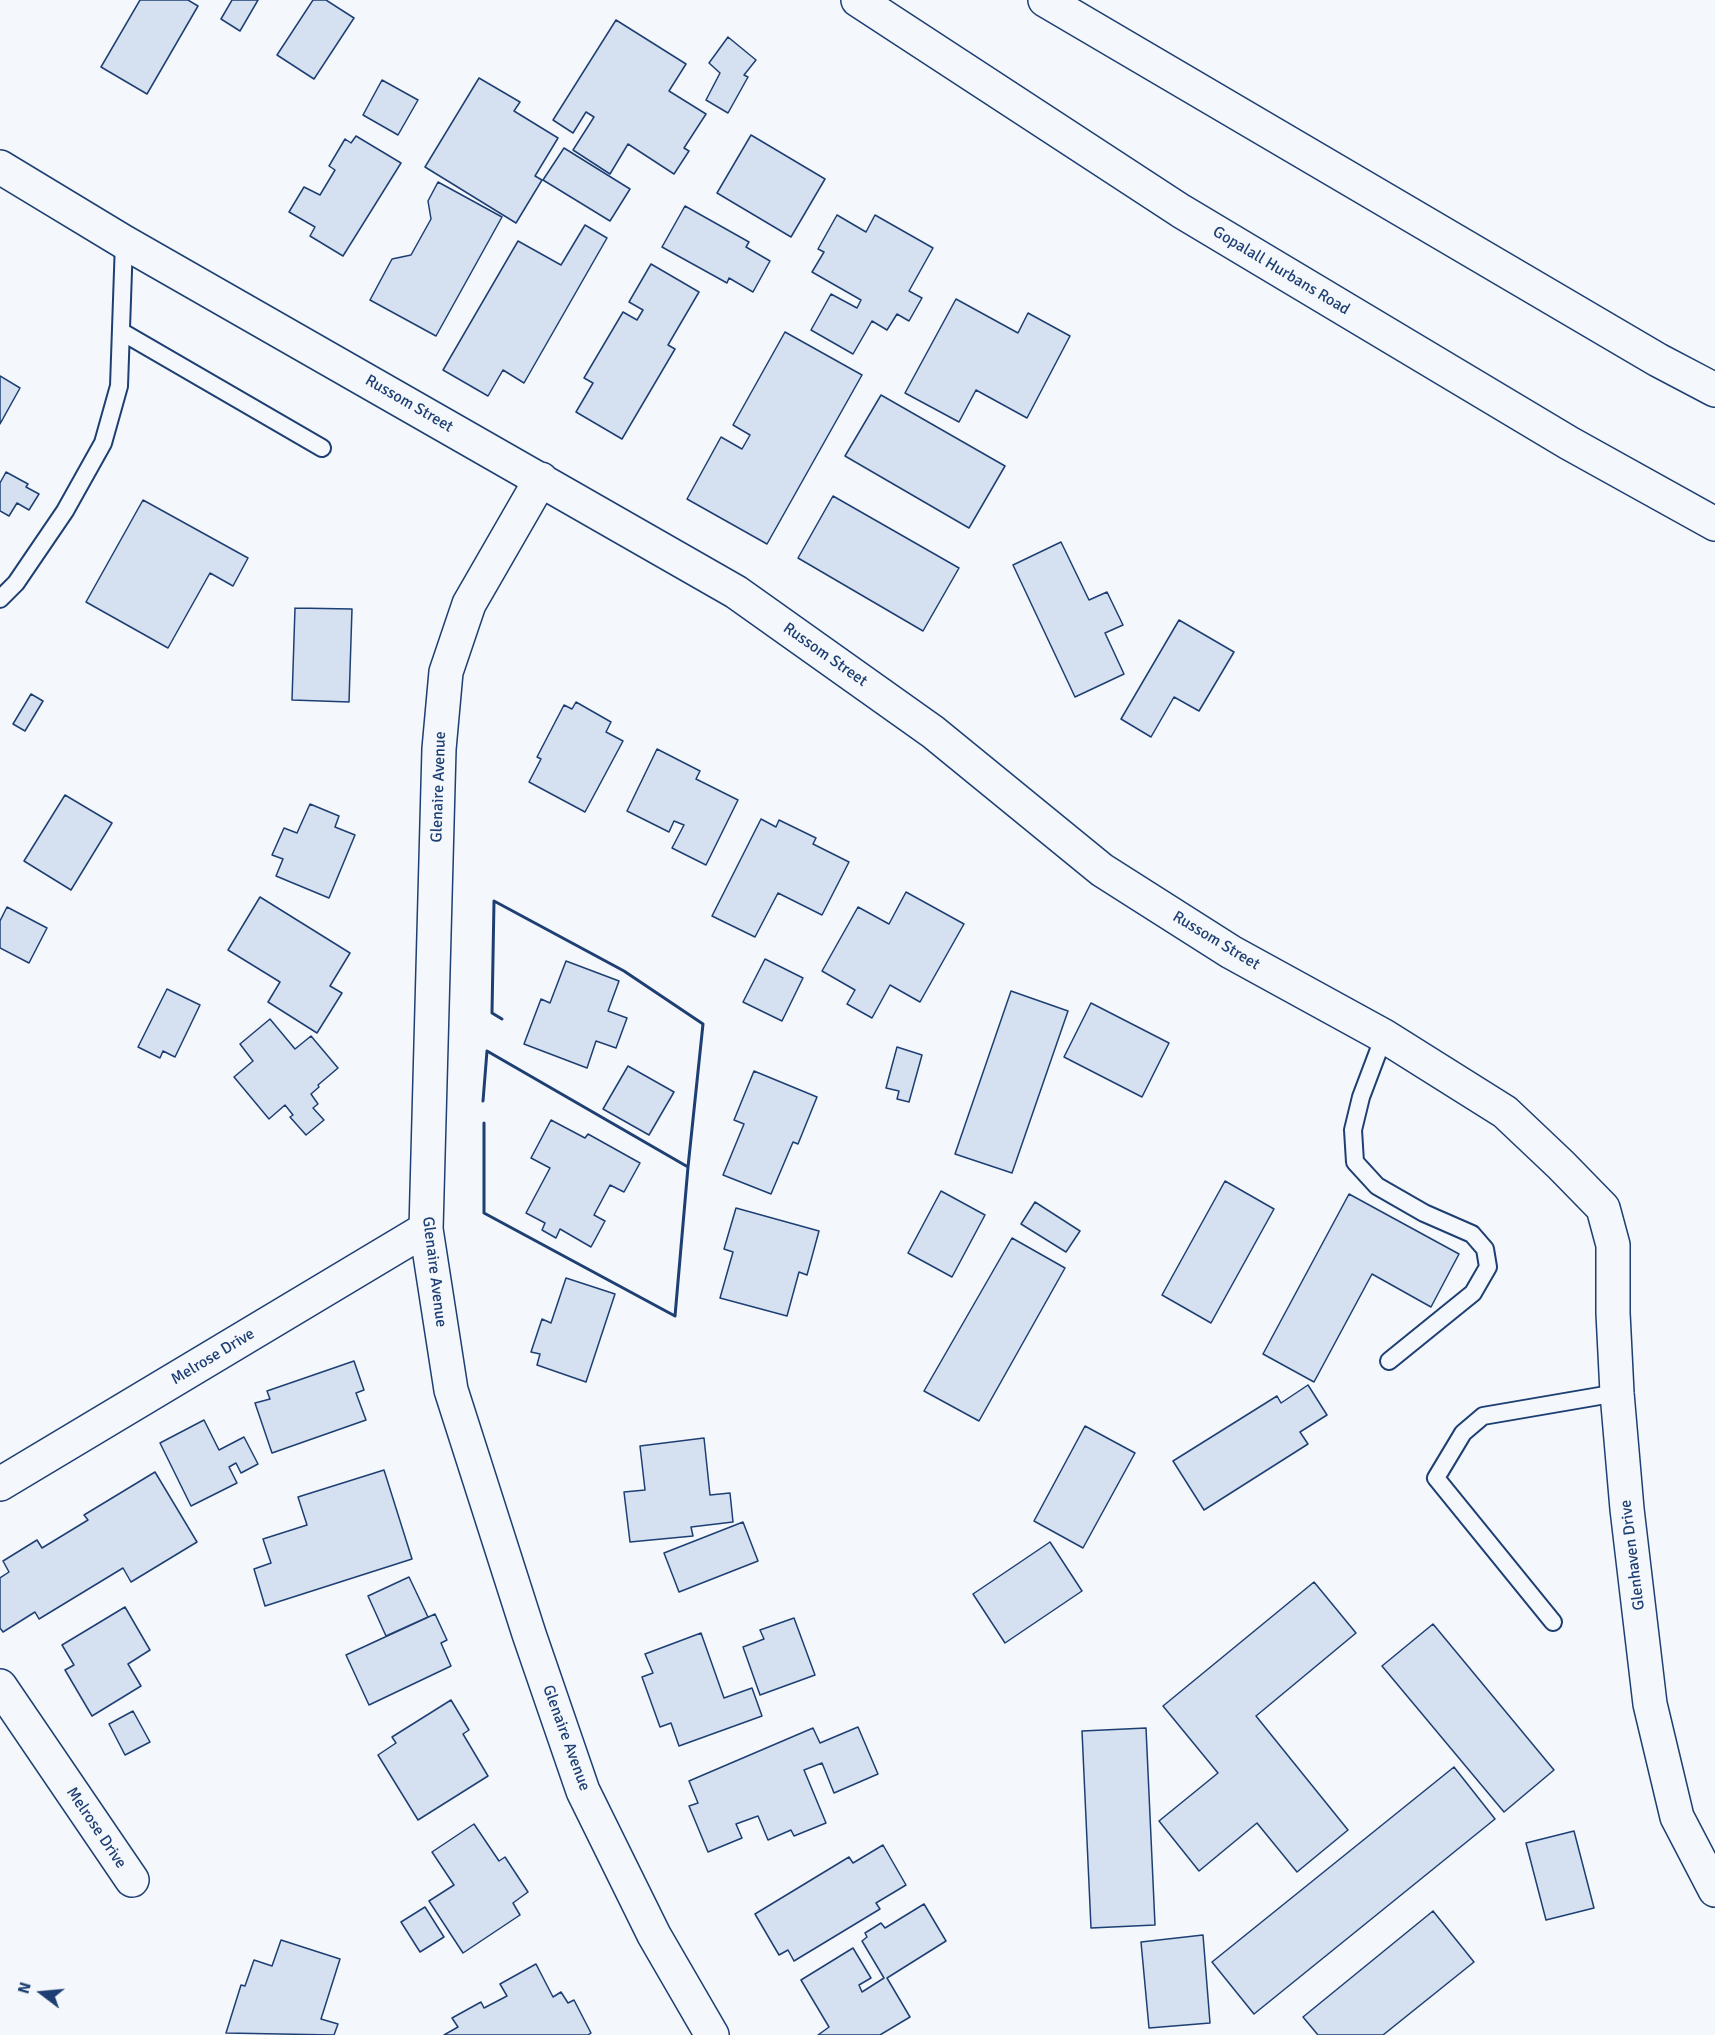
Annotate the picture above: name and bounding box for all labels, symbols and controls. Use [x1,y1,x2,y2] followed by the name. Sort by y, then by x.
[1209,223,1353,319] street label: Gopalall Hurbans Road
[362,371,456,437] street label: Russom Street
[779,619,871,691] street label: Russom Street
[427,731,451,843] street label: Glenaire Avenue
[1169,907,1263,975] street label: Russom Street
[418,1216,450,1328] street label: Glenaire Avenue
[168,1325,258,1389] street label: Melrose Drive
[1617,1499,1649,1611] street label: Glenhaven Drive
[538,1682,594,1794] street label: Glenaire Avenue
[62,1784,130,1872] street label: Melrose Drive
[12,1963,72,2023] north arrow
[14,1980,36,1996] text: N

